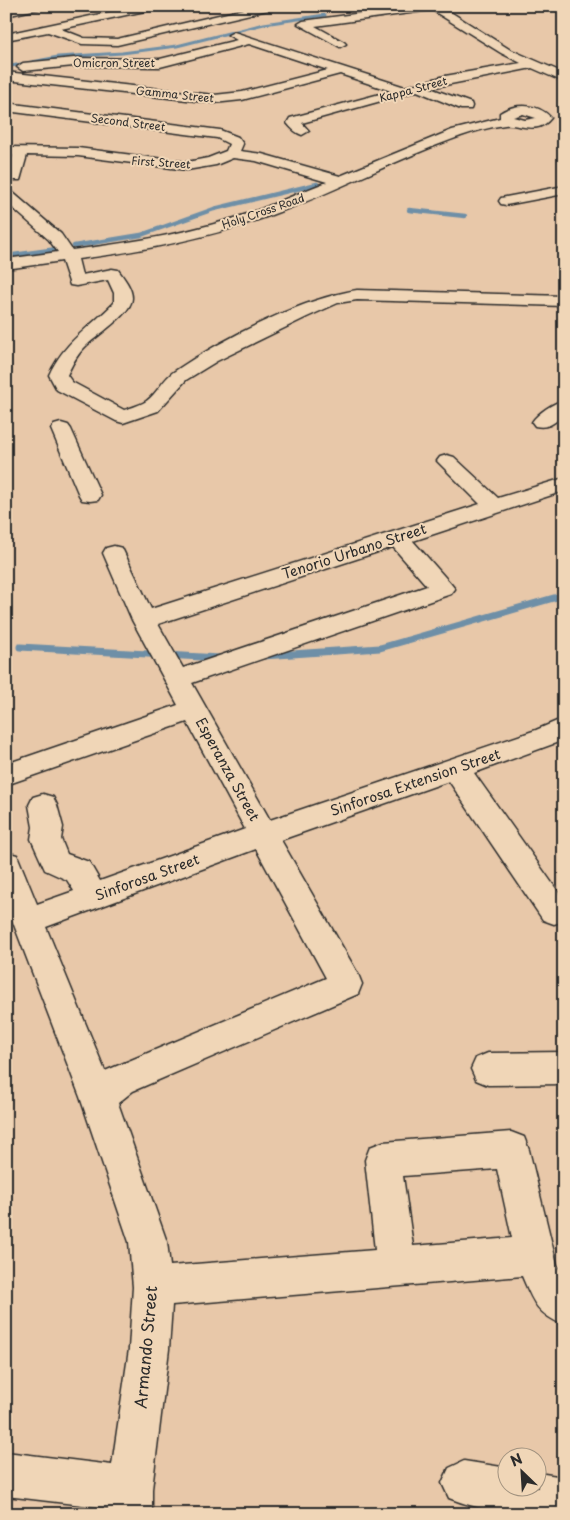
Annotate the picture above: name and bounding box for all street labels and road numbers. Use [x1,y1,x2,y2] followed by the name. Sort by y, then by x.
[73,54,155,71] street label: Omicron Street
[377,72,449,106] street label: Kappa Street
[135,81,215,107] street label: Gamma Street
[90,109,166,135] street label: Second Street
[131,151,192,173] street label: First Street
[219,189,307,233] street label: Holy Cross Road
[279,518,429,584] street label: Tenorio Urbano Street
[191,713,265,825] street label: Esperanza Street
[327,743,503,821] street label: Sinforosa Extension Street
[92,848,202,906] street label: Sinforosa Street
[128,1284,162,1409] street label: Armando Street

